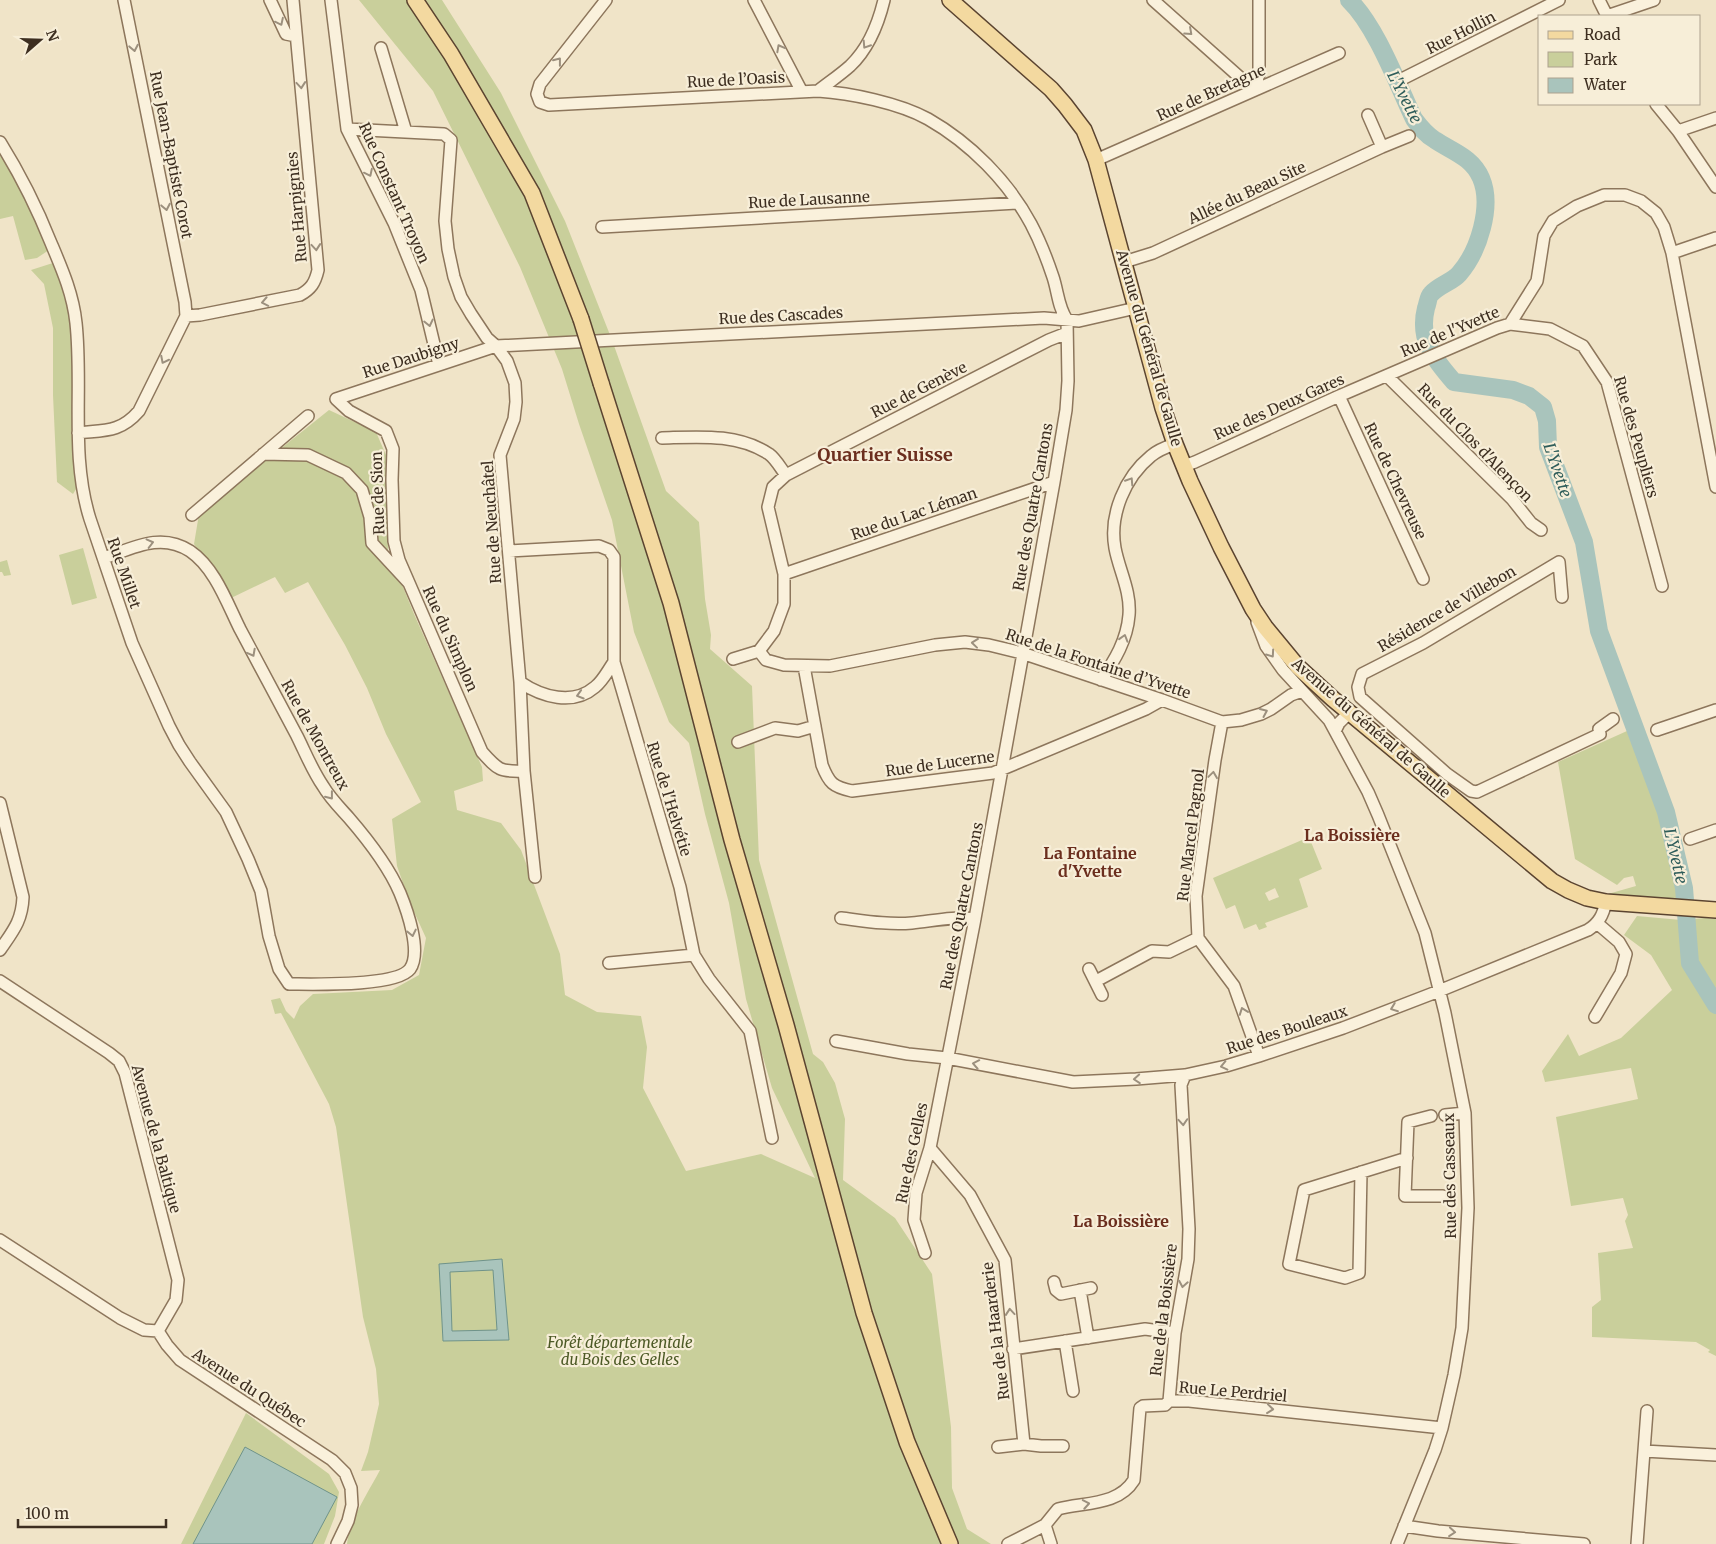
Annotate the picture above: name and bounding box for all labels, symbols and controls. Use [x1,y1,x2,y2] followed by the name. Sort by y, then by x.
[1423,7,1499,58] street label: Rue Hollin
[15,15,65,65] north arrow
[1538,15,1701,105] legend
[274,17,284,26] one-way arrow
[1584,25,1620,44] text: Road
[42,27,63,44] text: N
[1183,27,1192,36] one-way arrow
[863,39,872,49] one-way arrow
[128,43,139,52] one-way arrow
[776,45,786,54] one-way arrow
[1584,50,1618,69] text: Park
[552,58,560,67] one-way arrow
[1154,60,1268,125] street label: Rue de Bretagne
[686,67,785,92] street label: Rue de l’Oasis
[1383,67,1427,127] water label: L'Yvette
[146,69,197,240] street label: Rue Jean-Baptiste Corot
[1583,75,1627,94] text: Water
[295,81,306,89] one-way arrow
[355,119,434,266] street label: Rue Constant Troyon
[282,151,311,263] street label: Rue Harpignies
[1184,157,1309,229] street label: Allée du Beau Site
[363,167,373,176] one-way arrow
[748,187,871,212] street label: Rue de Lausanne
[160,203,171,212] one-way arrow
[310,243,321,251] one-way arrow
[1112,246,1187,449] street label: Avenue du Général de Gaulle
[260,297,269,307] one-way arrow
[1398,302,1502,361] street label: Rue de l'Yvette
[718,303,844,328] street label: Rue des Cascades
[423,318,434,327] one-way arrow
[360,333,462,382] street label: Rue Daubigny
[160,355,170,364] one-way arrow
[868,357,970,422] street label: Rue de Genève
[1211,369,1347,444] street label: Rue des Deux Gares
[1610,374,1663,500] street label: Rue des Peupliers
[1414,379,1537,506] street label: Rue du Clos d'Alençon
[1360,419,1431,542] street label: Rue de Chevreuse
[1008,421,1057,592] street label: Rue des Quatre Cantons
[1539,440,1577,500] water label: L'Yvette
[817,443,953,466] district label: Quartier Suisse
[367,451,388,535] street label: Rue de Sion
[478,459,505,584] street label: Rue de Neuchâtel
[1124,478,1133,487] one-way arrow
[848,483,979,544] street label: Rue du Lac Léman
[104,535,145,611] street label: Rue Millet
[145,539,154,549] one-way arrow
[1374,561,1519,656] street label: Résidence de Villebon
[419,583,482,695] street label: Rue du Simplon
[1003,625,1193,703] street label: Rue de la Fontaine d’Yvette
[1118,634,1128,643] one-way arrow
[970,638,978,649] one-way arrow
[246,647,256,656] one-way arrow
[1265,648,1274,657] one-way arrow
[1287,653,1455,802] street label: Avenue du Général de Gaulle
[277,676,354,793] street label: Rue de Montreux
[576,689,585,699] one-way arrow
[1259,707,1268,718] one-way arrow
[643,739,696,859] street label: Rue de l'Helvétie
[884,746,996,781] street label: Rue de Lucerne
[1173,767,1208,902] street label: Rue Marcel Pagnol
[1207,771,1217,780] one-way arrow
[324,790,333,799] one-way arrow
[936,820,987,991] street label: Rue des Quatre Cantons
[1304,825,1400,845] district label: La Boissière
[1660,826,1692,886] water label: L'Yvette
[1043,843,1137,881] district label: La Fontaine d'Yvette
[406,929,417,937] one-way arrow
[1224,1001,1350,1058] street label: Rue des Bouleaux
[1390,1002,1399,1012] one-way arrow
[1239,1007,1249,1015] one-way arrow
[972,1059,981,1069] one-way arrow
[1219,1060,1228,1071] one-way arrow
[127,1062,185,1215] street label: Avenue de la Baltique
[1133,1073,1141,1084] one-way arrow
[892,1101,931,1205] street label: Rue des Gelles
[1439,1113,1460,1239] street label: Rue des Casseaux
[1178,1118,1189,1126] one-way arrow
[1073,1211,1169,1231] district label: La Boissière
[1146,1243,1181,1377] street label: Rue de la Boissière
[978,1261,1013,1401] street label: Rue de la Haarderie
[1179,1280,1189,1288] one-way arrow
[1005,1307,1016,1315] one-way arrow
[546,1333,693,1369] park label: Forêt départementale du Bois des Gelles
[188,1343,310,1432] street label: Avenue du Québec
[1178,1377,1288,1406] street label: Rue Le Perdriel
[1266,1403,1274,1414] one-way arrow
[18,1496,165,1528] scale bar
[1082,1499,1091,1509] one-way arrow
[25,1504,69,1523] text: 100 m
[1448,1526,1456,1537] one-way arrow

